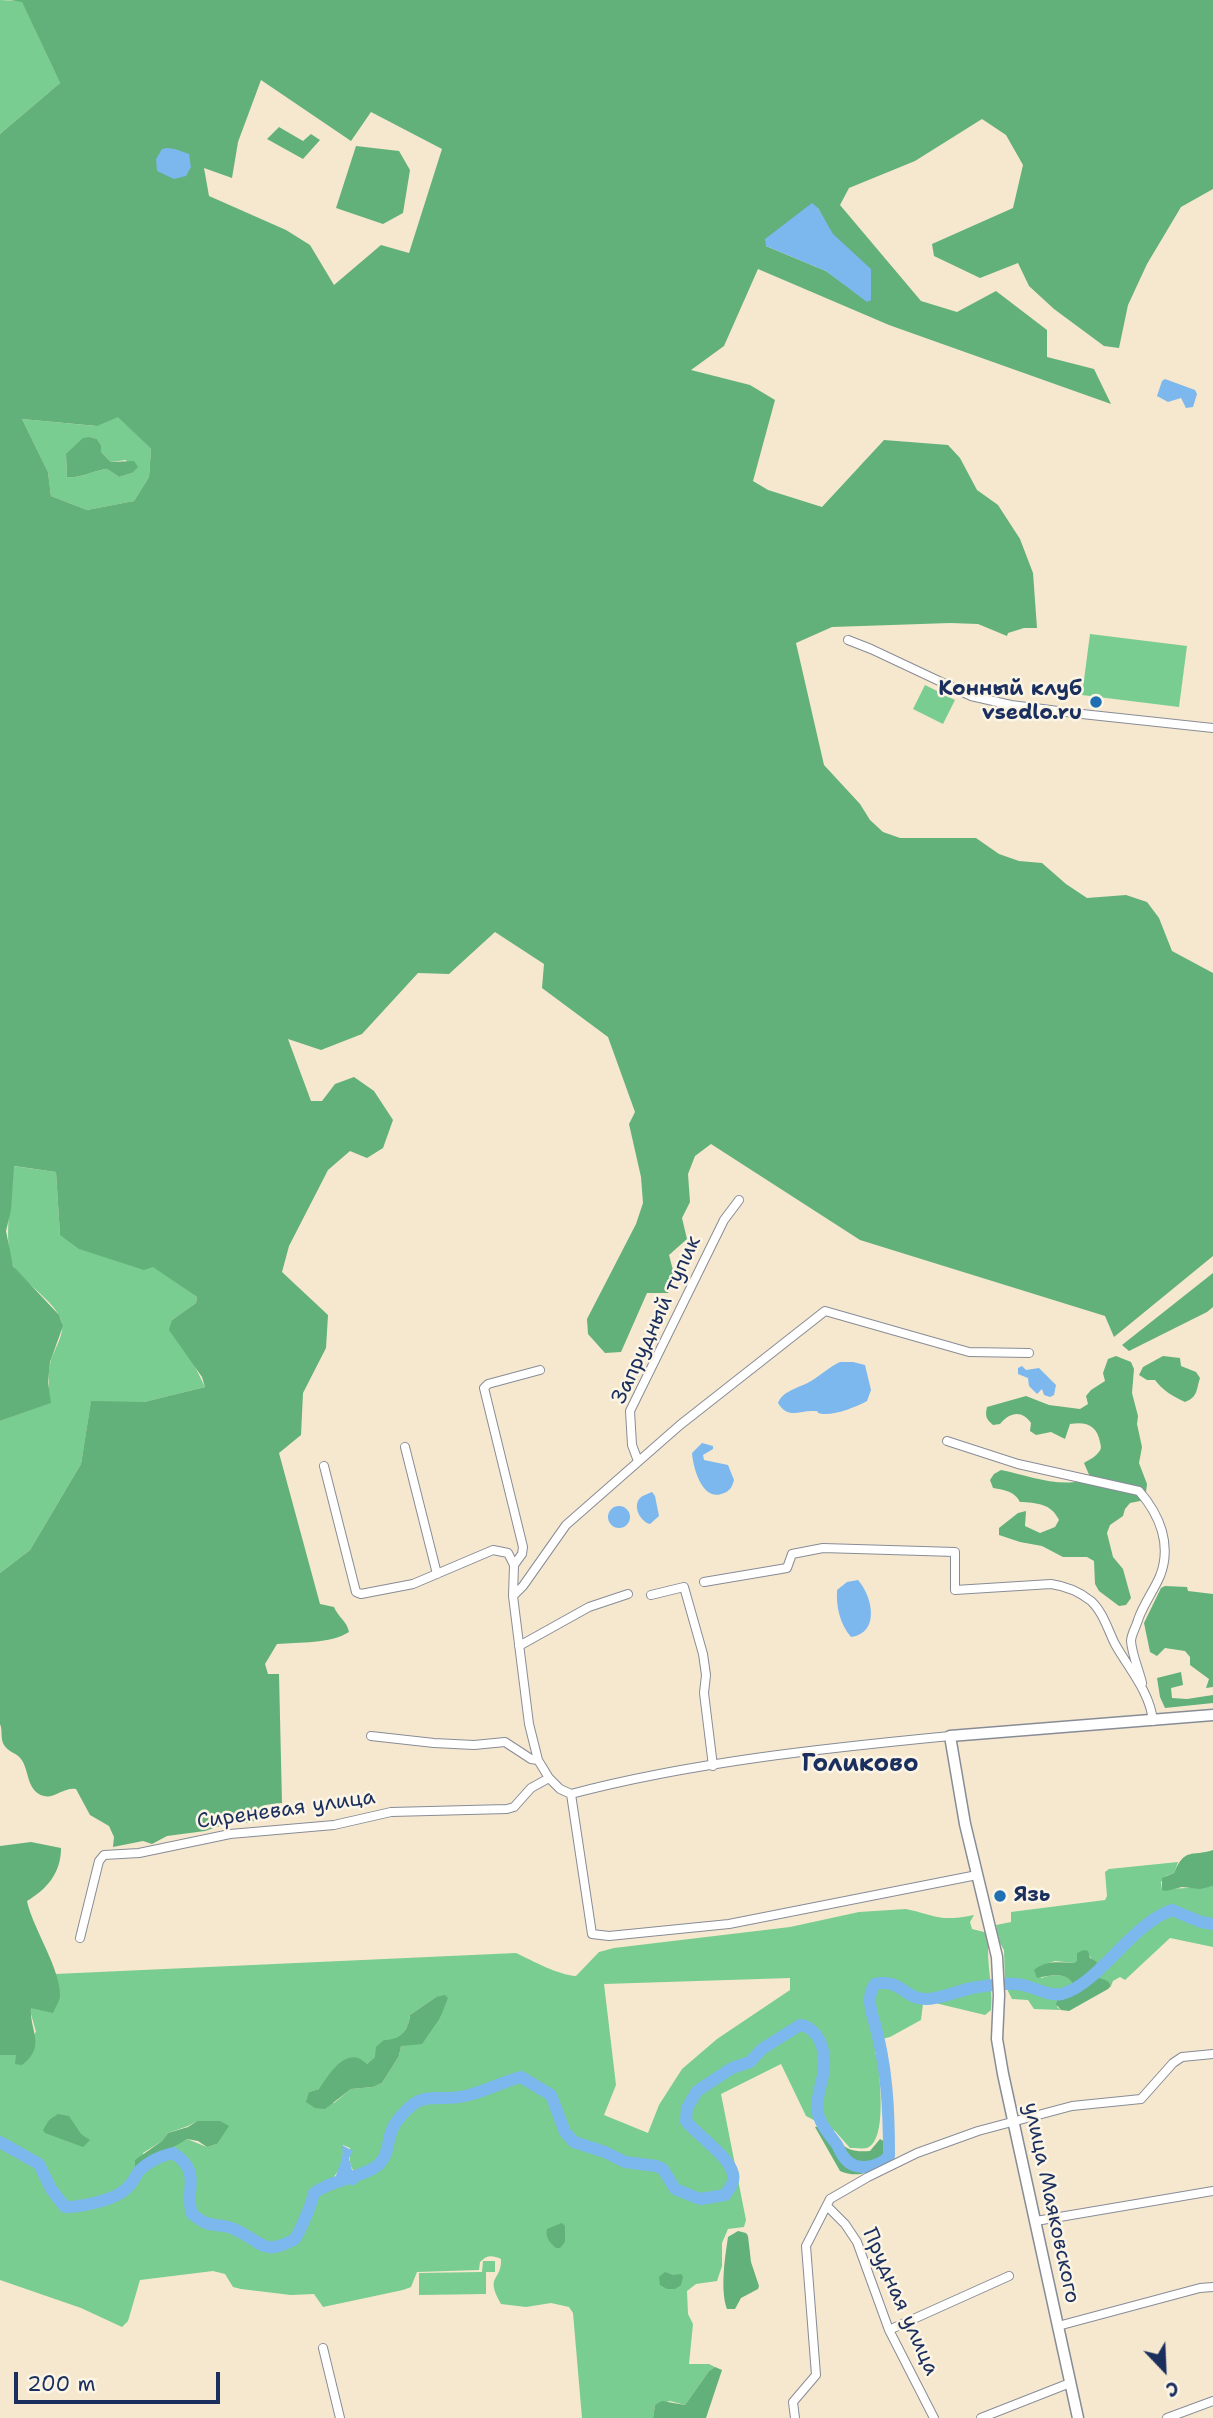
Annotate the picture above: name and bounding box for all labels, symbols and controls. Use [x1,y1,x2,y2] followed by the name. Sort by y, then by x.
[938,677,1082,727] place label: Конный клуб vsedlo.ru
[1088,694,1104,710] marker: Конный клуб vsedlo.ru
[607,1232,707,1408] street label: Запрудный тупик
[801,1751,919,1779] district label: Голиково
[195,1785,377,1835] street label: Сиреневая улица
[1014,1883,1050,1909] place label: Язь
[992,1888,1008,1904] marker: Язь
[1017,2100,1085,2306] street label: улица Маяковского
[856,2225,944,2379] street label: Прудная улица
[1129,2334,1199,2404] north arrow
[18,2358,224,2402] scale bar
[27,2370,96,2398] text: 200 m
[1162,2375,1183,2403] text: С

